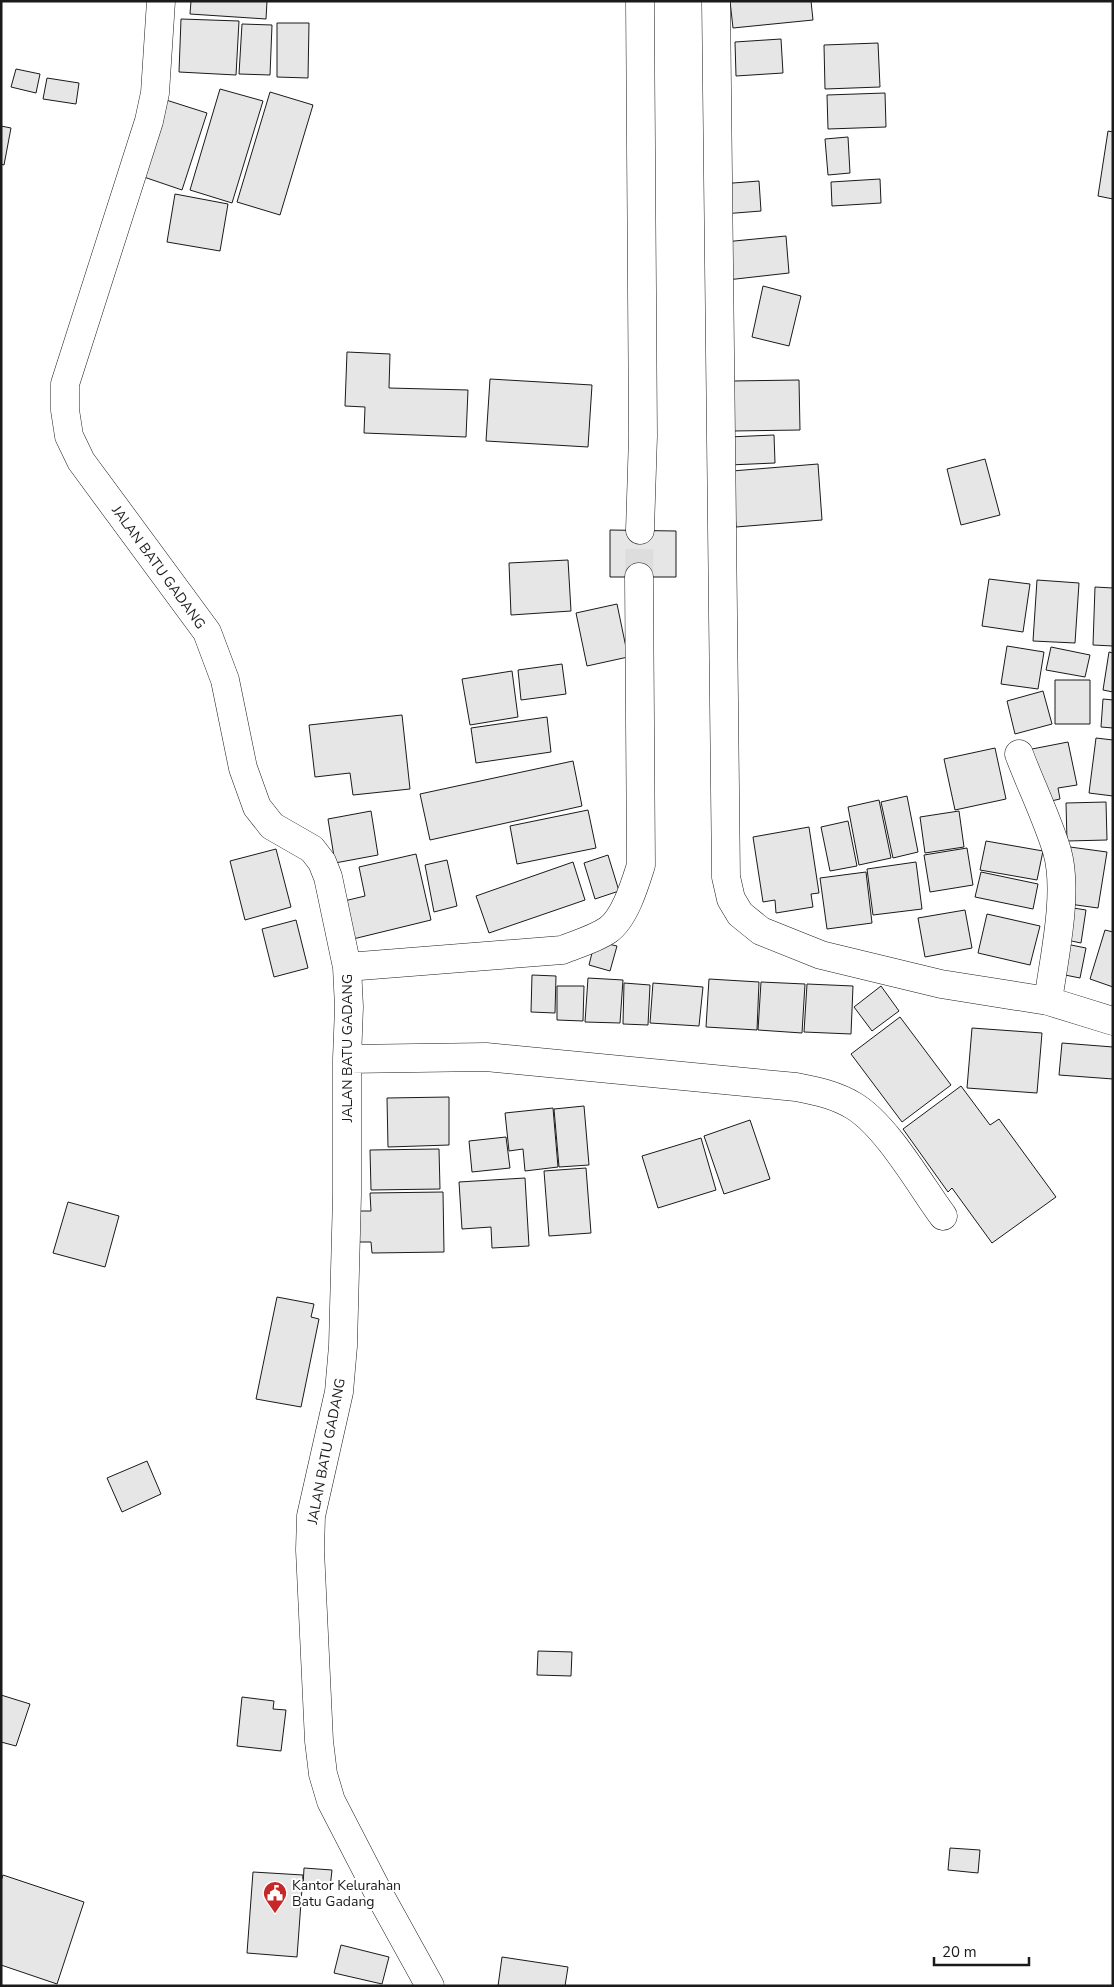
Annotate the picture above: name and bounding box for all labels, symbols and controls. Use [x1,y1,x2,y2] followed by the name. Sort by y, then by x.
[107,501,210,633] street label: JALAN BATU GADANG
[338,974,357,1123] street label: JALAN BATU GADANG
[303,1377,350,1527] street label: JALAN BATU GADANG
[292,1876,401,1911] place label: Kantor Kelurahan Batu Gadang
[262,1880,288,1914] public building icon: Kantor Kelurahan Batu Gadang
[934,1934,1029,1966] scale bar
[942,1942,977,1962] text: 20 m

